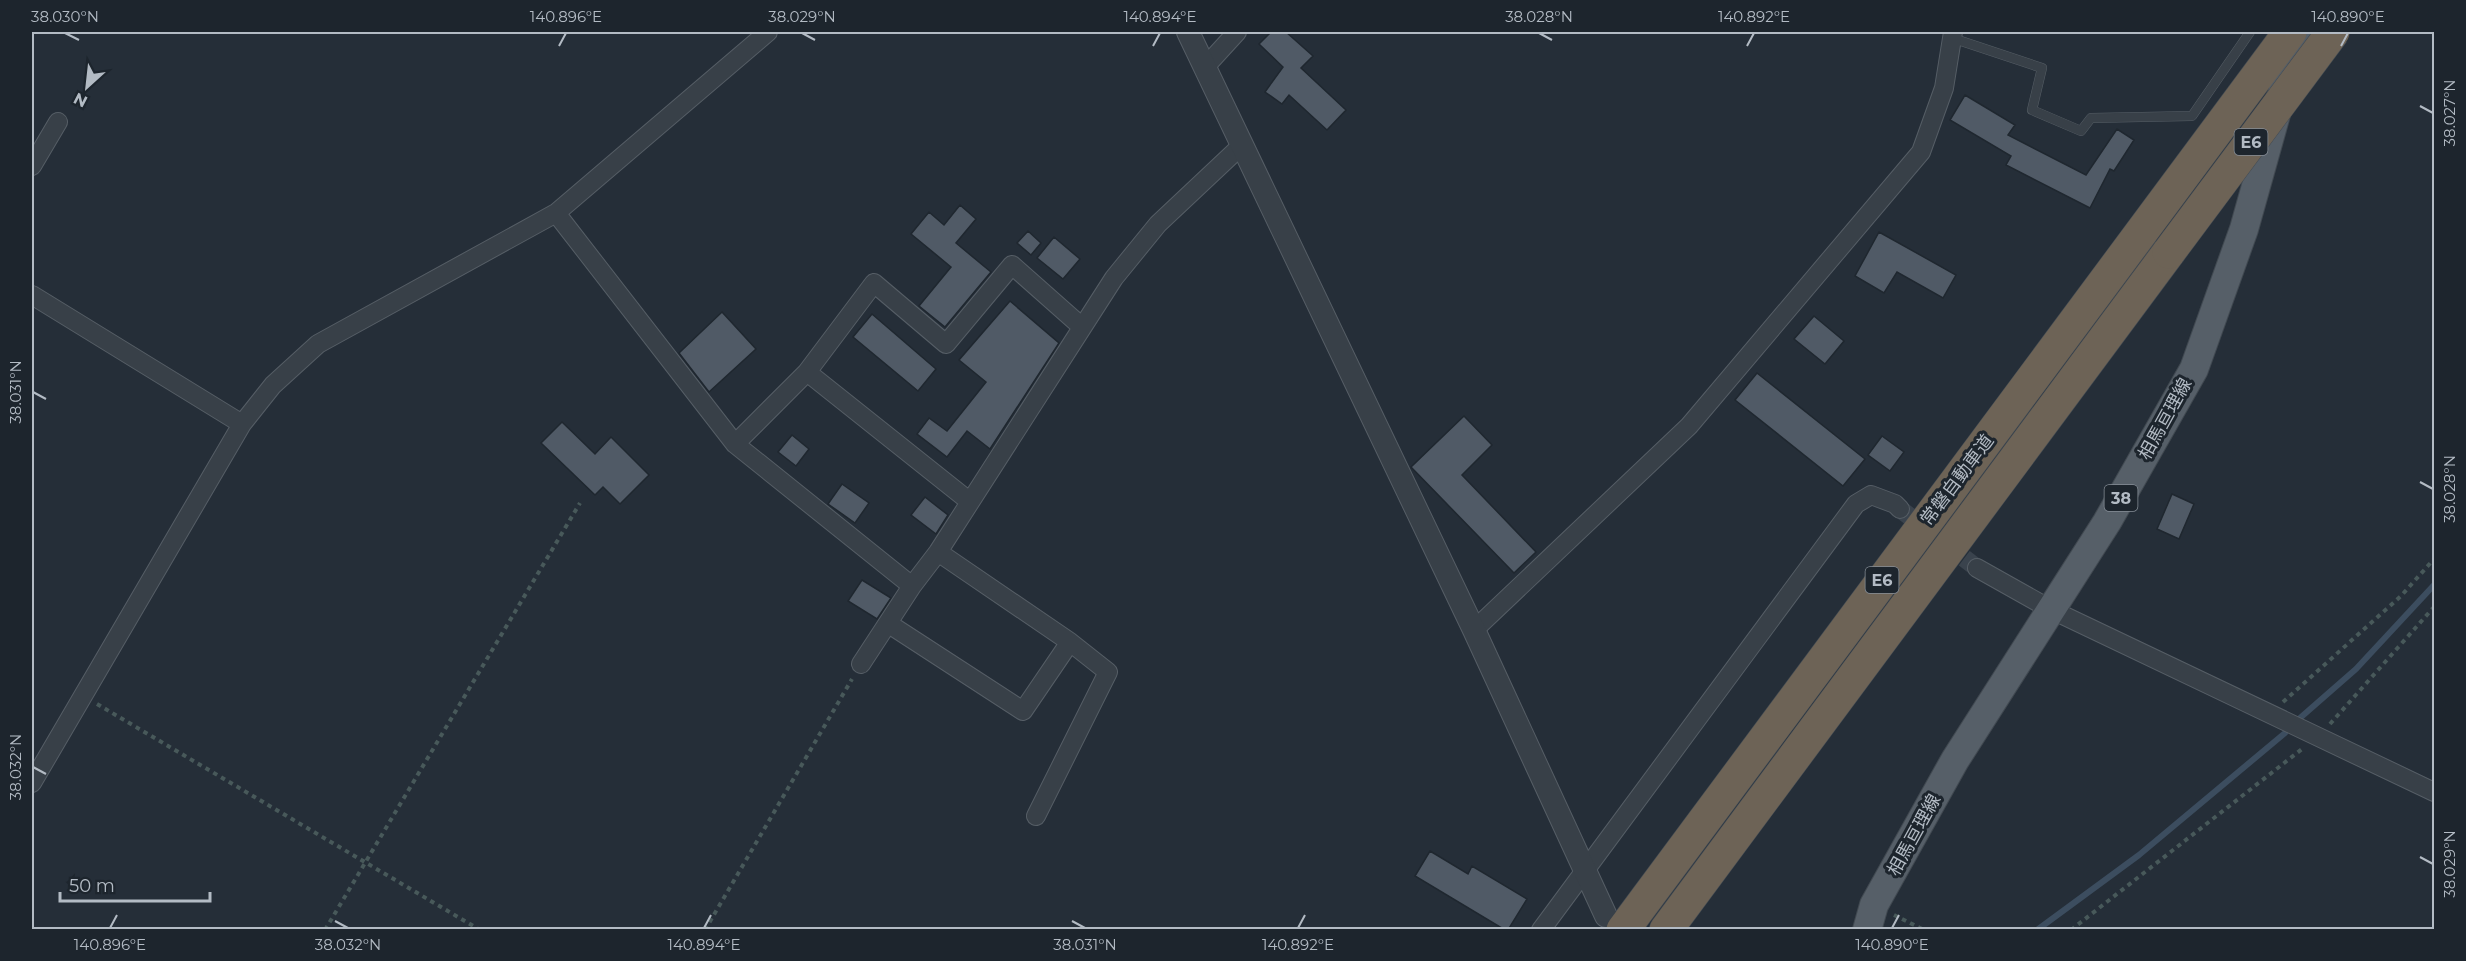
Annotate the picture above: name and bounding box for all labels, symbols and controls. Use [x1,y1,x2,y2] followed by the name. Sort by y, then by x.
[31,7,99,26] text: 38.030°N
[530,7,602,26] text: 140.896°E
[768,7,836,26] text: 38.029°N
[1124,7,1196,26] text: 140.894°E
[1505,7,1573,26] text: 38.028°N
[1718,7,1790,26] text: 140.892°E
[2311,7,2385,26] text: 140.890°E
[57,57,117,117] north arrow
[2440,80,2459,147] text: 38.027°N
[70,89,90,111] text: N
[2234,129,2268,155] road number: E6
[6,360,25,424] text: 38.031°N
[2134,374,2196,464] street label: 相馬亘理線
[1916,430,1998,530] street label: 常磐自動車道
[2440,455,2459,523] text: 38.028°N
[2104,485,2138,511] road number: 38
[1866,567,1898,593] road number: E6
[6,734,25,800] text: 38.032°N
[1883,790,1945,880] street label: 相馬亘理線
[2440,830,2459,898] text: 38.029°N
[60,865,210,903] scale bar
[69,875,115,897] text: 50 m
[74,935,146,954] text: 140.896°E
[315,935,381,954] text: 38.032°N
[668,935,740,954] text: 140.894°E
[1053,935,1117,954] text: 38.031°N
[1262,935,1334,954] text: 140.892°E
[1855,935,1929,954] text: 140.890°E

